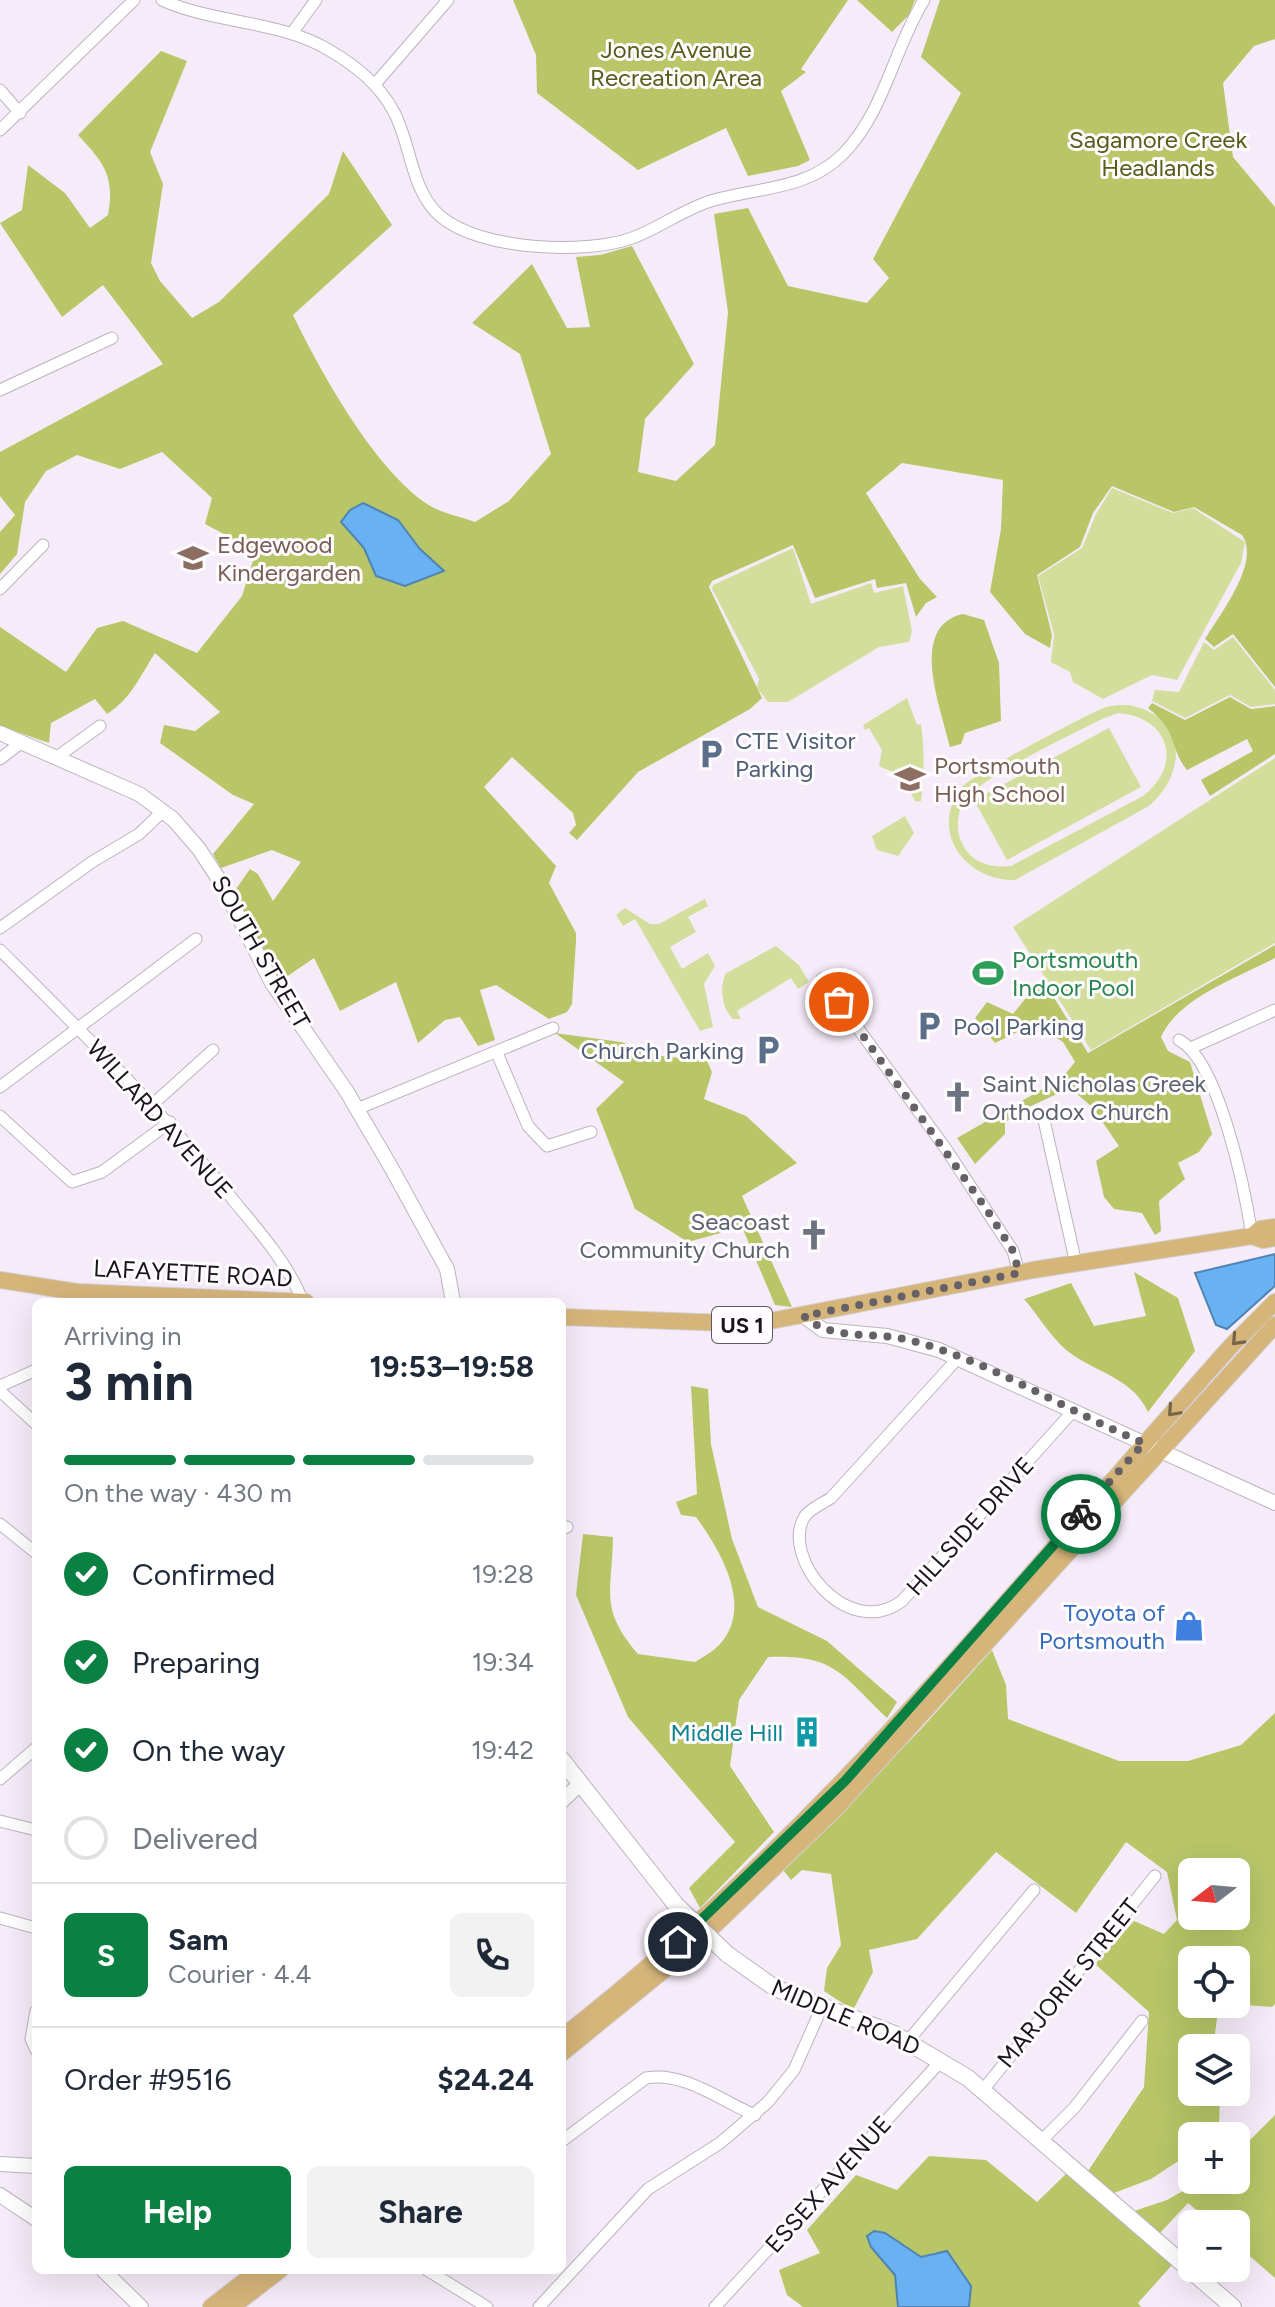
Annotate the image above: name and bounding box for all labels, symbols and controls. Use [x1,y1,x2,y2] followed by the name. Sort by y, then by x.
[590,35,762,92] park label: Jones Avenue Recreation Area
[1069,125,1247,182] park label: Sagamore Creek Headlands
[217,530,361,587] place label: Edgewood Kindergarden
[176,541,210,575] school or university icon: Edgewood Kindergarden
[735,726,856,783] place label: CTE Visitor Parking
[694,737,728,771] parking icon: CTE Visitor Parking
[934,751,1065,808] place label: Portsmouth High School
[893,762,927,796] school or university icon: Portsmouth High School
[205,870,317,1034] street label: SOUTH STREET
[1012,945,1138,1002] place label: Portsmouth Indoor Pool
[971,956,1005,990] sports icon: Portsmouth Indoor Pool
[805,968,873,1036] pin
[817,980,861,1024] icon: bag
[912,1009,946,1043] parking icon: Pool Parking
[953,1012,1084,1041] place label: Pool Parking
[81,1033,239,1205] street label: WILLARD AVENUE
[751,1033,785,1067] parking icon: Church Parking
[581,1036,744,1065] place label: Church Parking
[982,1069,1207,1126] place label: Saint Nicholas Greek Orthodox Church
[941,1080,975,1114] church icon: Saint Nicholas Greek Orthodox Church
[579,1207,790,1264] place label: Seacoast Community Church
[797,1218,831,1252] church icon: Seacoast Community Church
[93,1253,293,1293] street label: LAFAYETTE ROAD
[712,1307,772,1343] road number: US 1
[64,1320,182,1352] text: Arriving in
[1232,1331,1247,1345] one-way arrow
[369,1348,534,1385] text: 19:53–19:58
[64,1351,194,1413] text: 3 min
[1168,1402,1182,1417] one-way arrow
[900,1451,1040,1601] street label: HILLSIDE DRIVE
[1041,1474,1121,1554] courier
[64,1477,292,1509] text: On the way · 430 m
[1059,1492,1103,1536] icon: bike
[64,1552,108,1596] icon: check
[132,1556,275,1593] text: Confirmed
[471,1558,534,1590] text: 19:28
[1039,1598,1165,1655] place label: Toyota of Portsmouth
[1172,1609,1206,1643] shop icon: Toyota of Portsmouth
[64,1640,108,1684] icon: check
[132,1644,260,1681] text: Preparing
[472,1646,534,1678] text: 19:34
[790,1715,824,1749] building icon: Middle Hill
[671,1718,783,1747] place label: Middle Hill
[64,1728,108,1772] icon: check
[132,1732,285,1769] text: On the way
[471,1734,534,1766] text: 19:42
[132,1820,258,1857] text: Delivered
[1178,1858,1250,1930] north arrow
[1178,1858,1250,2282] map controls
[991,1893,1145,2073] street label: MARJORIE STREET
[644,1908,712,1976] pin
[450,1913,534,1997] button: phone
[656,1920,700,1964] icon: home
[168,1921,228,1958] text: Sam
[97,1937,115,1974] text: S
[1178,1946,1250,2018] button: locate
[168,1958,311,1990] text: Courier · 4.4
[767,1973,925,2061] street label: MIDDLE ROAD
[1178,2034,1250,2106] button: layers
[64,2061,231,2098] text: Order #9516
[437,2061,534,2098] text: $24.24
[759,2110,897,2258] street label: ESSEX AVENUE
[1178,2122,1250,2194] button: +
[64,2166,291,2258] button: Help
[307,2166,534,2258] button: Share
[1178,2210,1250,2282] button: −

